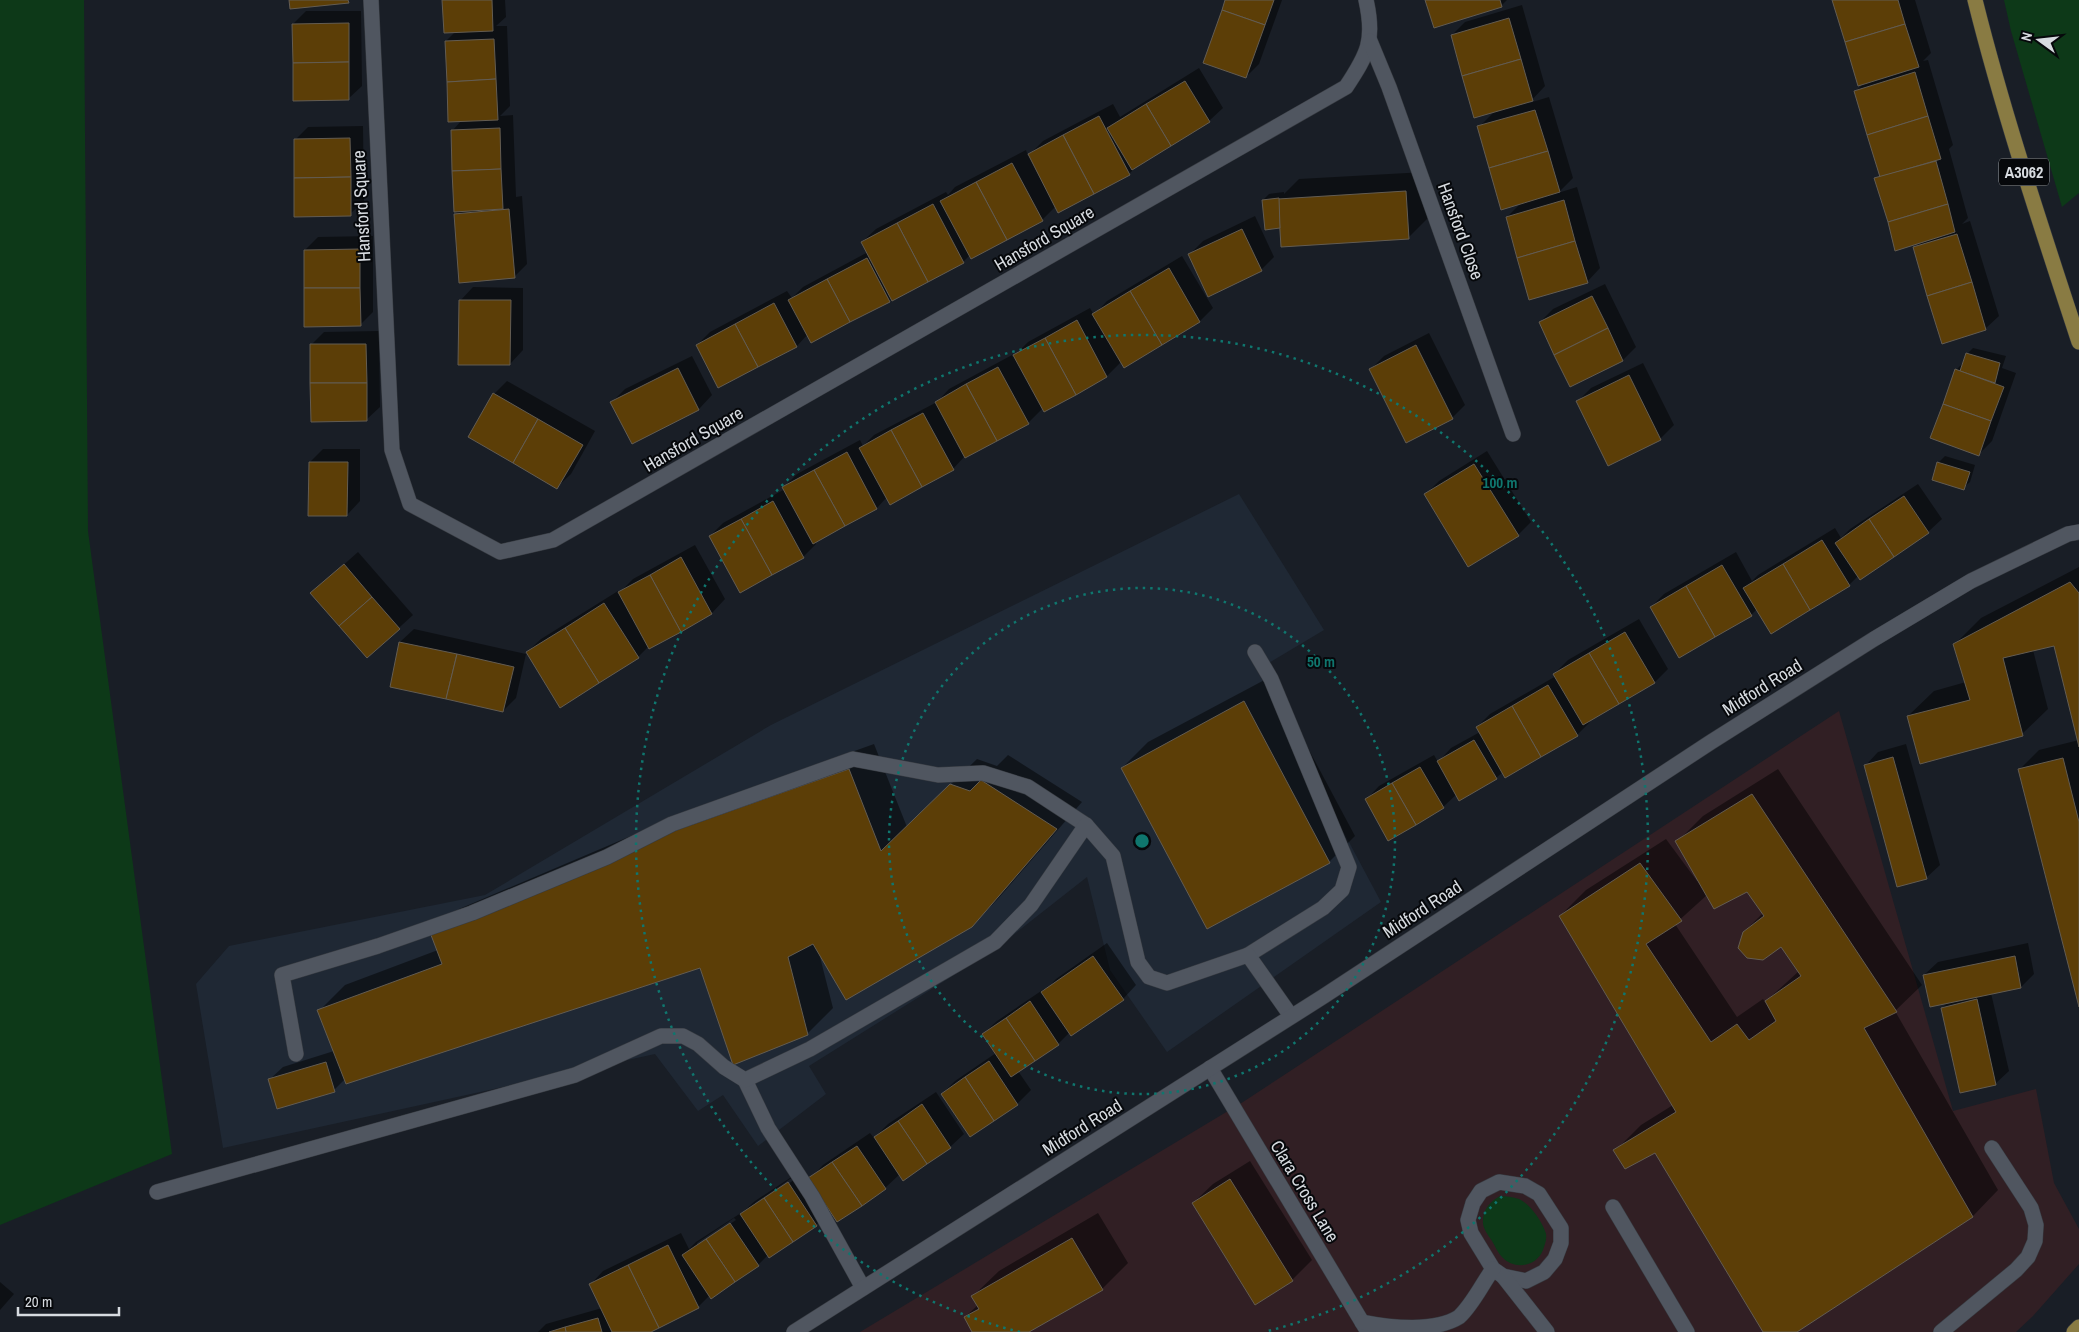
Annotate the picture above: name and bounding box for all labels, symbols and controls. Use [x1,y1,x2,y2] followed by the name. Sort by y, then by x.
[2014,15,2064,65] north arrow
[2017,30,2036,43] text: N
[346,150,376,262] street label: Hansford Square
[1999,158,2049,186] road number: A3062
[1432,179,1490,283] street label: Hansford Close
[989,199,1099,277] street label: Hansford Square
[638,400,748,478] street label: Hansford Square
[1483,472,1517,493] text: 100 m
[1307,651,1335,672] text: 50 m
[1717,653,1807,721] street label: Midford Road
[1133,832,1151,850] centre of rings
[1378,874,1466,944] street label: Midford Road
[1037,1093,1127,1161] street label: Midford Road
[1265,1135,1345,1247] street label: Clara Cross Lane
[18,1284,119,1316] scale bar
[25,1291,52,1312] text: 20 m

